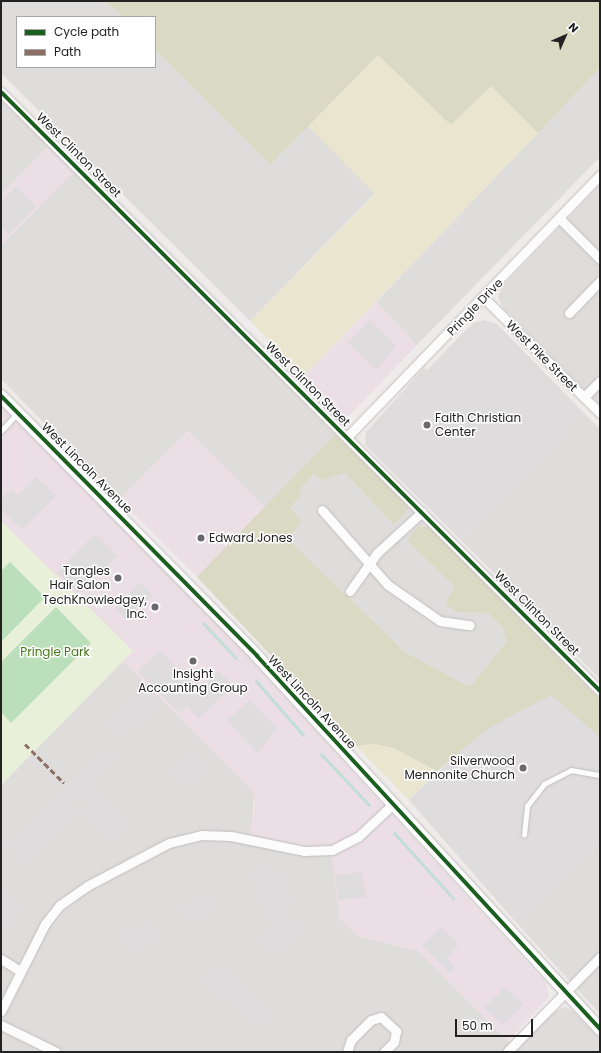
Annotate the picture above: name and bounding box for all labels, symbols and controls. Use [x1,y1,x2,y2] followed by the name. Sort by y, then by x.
[16,16,156,68] legend
[545,16,585,56] north arrow
[565,19,582,36] text: N
[54,23,119,40] text: Cycle path
[54,43,81,60] text: Path
[34,110,124,200] street label: West Clinton Street
[444,275,506,339] street label: Pringle Drive
[503,317,581,395] street label: West Pike Street
[263,339,353,429] street label: West Clinton Street
[435,411,521,439] place label: Faith Christian Center
[39,420,135,516] street label: West Lincoln Avenue
[422,420,432,430] marker: Faith Christian Center
[209,531,292,545] place label: Edward Jones
[196,533,206,543] marker: Edward Jones
[49,564,110,592] place label: Tangles Hair Salon
[492,568,582,658] street label: West Clinton Street
[113,573,123,583] marker: Tangles Hair Salon
[43,593,147,621] place label: TechKnowledgey, Inc.
[150,602,160,612] marker: TechKnowledgey, Inc.
[20,645,90,659] park label: Pringle Park
[265,652,359,752] street label: West Lincoln Avenue
[188,656,198,666] marker: Insight Accounting Group
[138,667,248,695] place label: Insight Accounting Group
[404,754,515,782] place label: Silverwood Mennonite Church
[518,763,528,773] marker: Silverwood Mennonite Church
[457,1011,535,1037] scale bar
[462,1017,493,1034] text: 50 m

